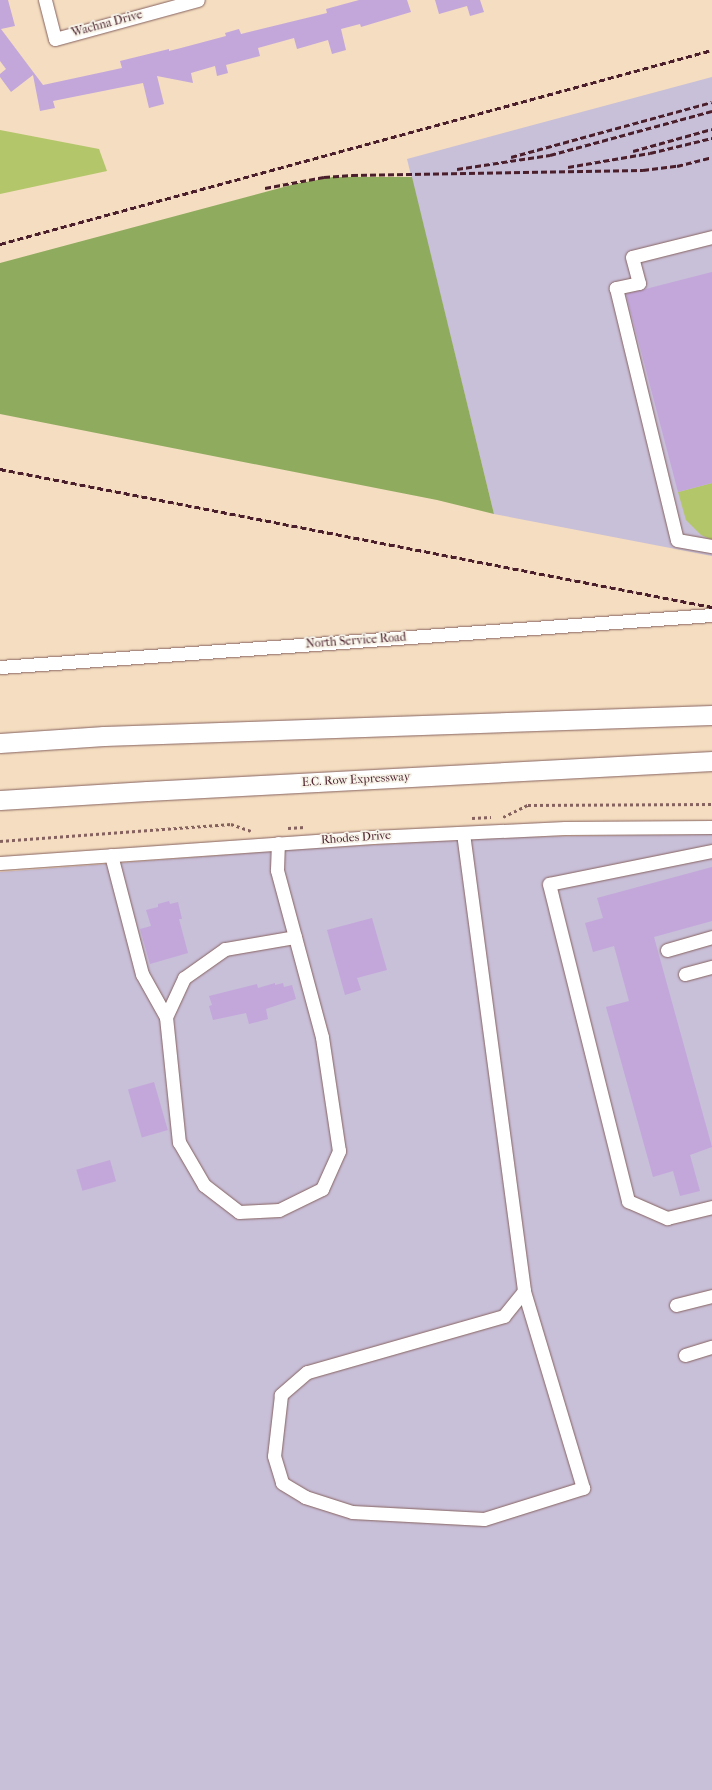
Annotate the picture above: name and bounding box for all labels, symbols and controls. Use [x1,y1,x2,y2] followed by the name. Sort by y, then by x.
[70,8,144,40] street label: Wachna Drive
[305,630,407,652] street label: North Service Road
[301,770,411,790] street label: E.C. Row Expressway
[320,828,392,848] street label: Rhodes Drive

